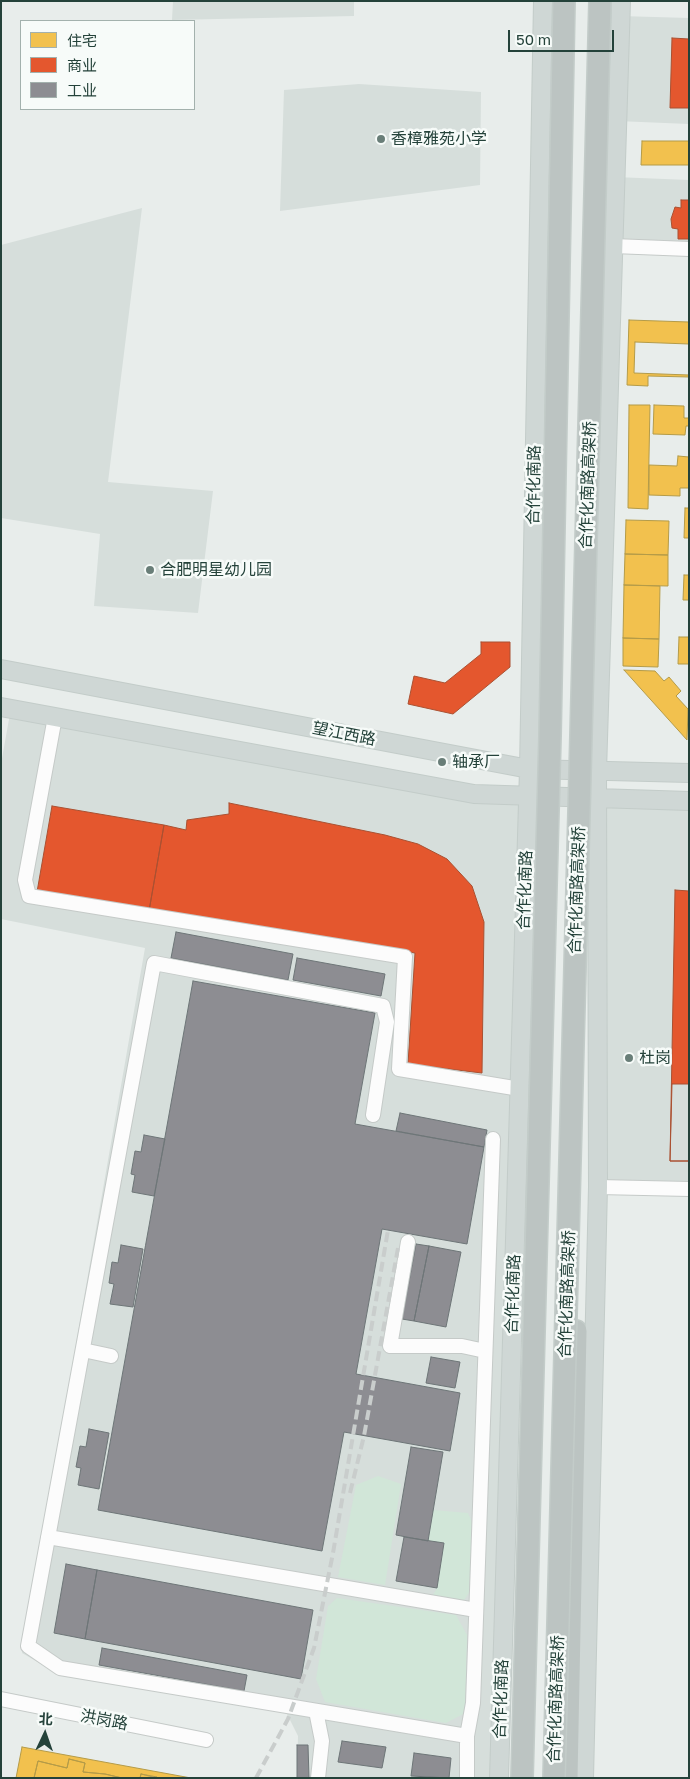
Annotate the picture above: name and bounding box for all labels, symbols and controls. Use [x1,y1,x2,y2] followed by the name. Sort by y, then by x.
[20,20,195,110] legend
[510,20,616,52] scale bar
[516,30,551,48] text: 50 m
[67,31,97,49] text: 住宅
[67,56,97,74] text: 商业
[67,81,97,99] text: 工业
[391,129,487,149] place label: 香樟雅苑小学
[375,133,387,145] marker: 香樟雅苑小学
[576,421,600,549] street label: 合作化南路高架桥
[524,445,544,525] street label: 合作化南路
[160,560,272,580] place label: 合肥明星幼儿园
[144,564,156,576] marker: 合肥明星幼儿园
[311,718,377,750] street label: 望江西路
[452,752,500,772] place label: 轴承厂
[436,756,448,768] marker: 轴承厂
[565,826,589,954] street label: 合作化南路高架桥
[514,850,536,930] street label: 合作化南路
[639,1048,671,1068] place label: 杜岗
[623,1052,635,1064] marker: 杜岗
[555,1230,579,1358] street label: 合作化南路高架桥
[502,1254,524,1334] street label: 合作化南路
[544,1635,568,1763] street label: 合作化南路高架桥
[490,1659,512,1739] street label: 合作化南路
[79,1706,129,1734] street label: 洪岗路
[20,1709,70,1759] north arrow
[38,1710,53,1727] text: 北

